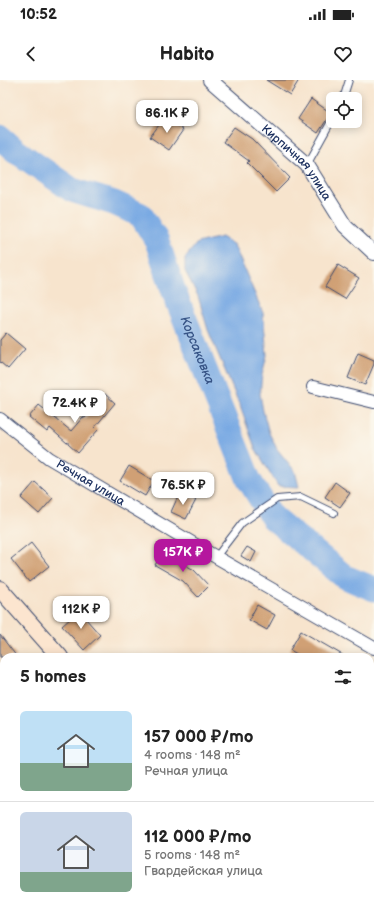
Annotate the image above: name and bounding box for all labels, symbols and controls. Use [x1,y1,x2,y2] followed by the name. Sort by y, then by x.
[20,5,57,24] text: 10:52
[20,43,42,65] icon: back
[332,43,354,65] icon: heart
[160,44,214,65] text: Habito
[326,92,362,128] map controls
[326,92,362,128] button: locate
[130,100,204,134] pin: 86.1K ₽
[145,105,189,121] text: 86.1K ₽
[258,121,335,203] street label: Кирпичная улица
[177,314,218,387] water label: Корсаковка
[38,390,112,424] pin: 72.4K ₽
[52,395,98,411] text: 72.4K ₽
[53,456,128,509] street label: Речная улица
[146,472,220,506] pin: 76.5K ₽
[160,477,206,493] text: 76.5K ₽
[150,539,216,573] pin: 157K ₽
[163,544,203,560] text: 157K ₽
[48,596,114,630] pin: 112K ₽
[62,601,100,617] text: 112K ₽
[332,666,354,688] icon: filters
[20,667,86,687] text: 5 homes
[52,727,100,775] icon: home
[144,727,253,747] text: 157 000 ₽/mo
[144,747,241,763] text: 4 rooms · 148 m²
[144,763,228,779] text: Речная улица
[144,827,252,847] text: 112 000 ₽/mo
[52,828,100,876] icon: home
[144,847,240,863] text: 5 rooms · 148 m²
[144,863,263,879] text: Гвардейская улица

